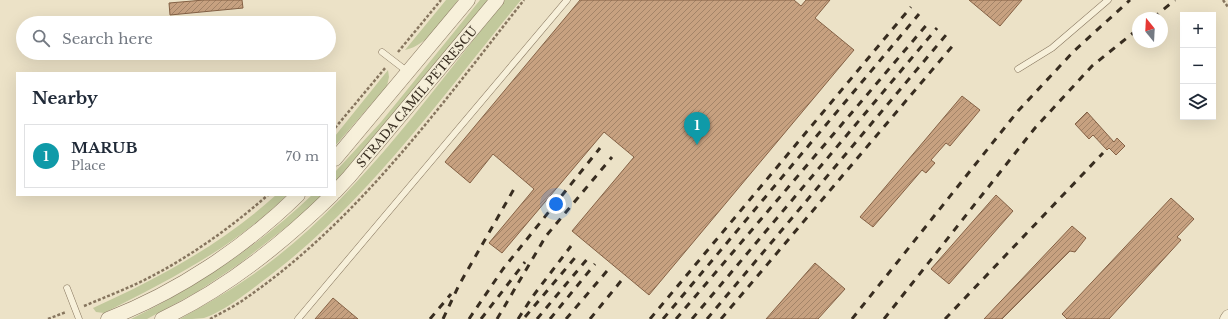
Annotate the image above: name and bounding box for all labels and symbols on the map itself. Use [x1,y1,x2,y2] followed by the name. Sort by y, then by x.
[1132,12,1168,48] north arrow
[353,23,480,170] street label: STRADA CAMIL PETRESCU
[684,112,710,145] pin: 1
[546,194,566,214] your location

